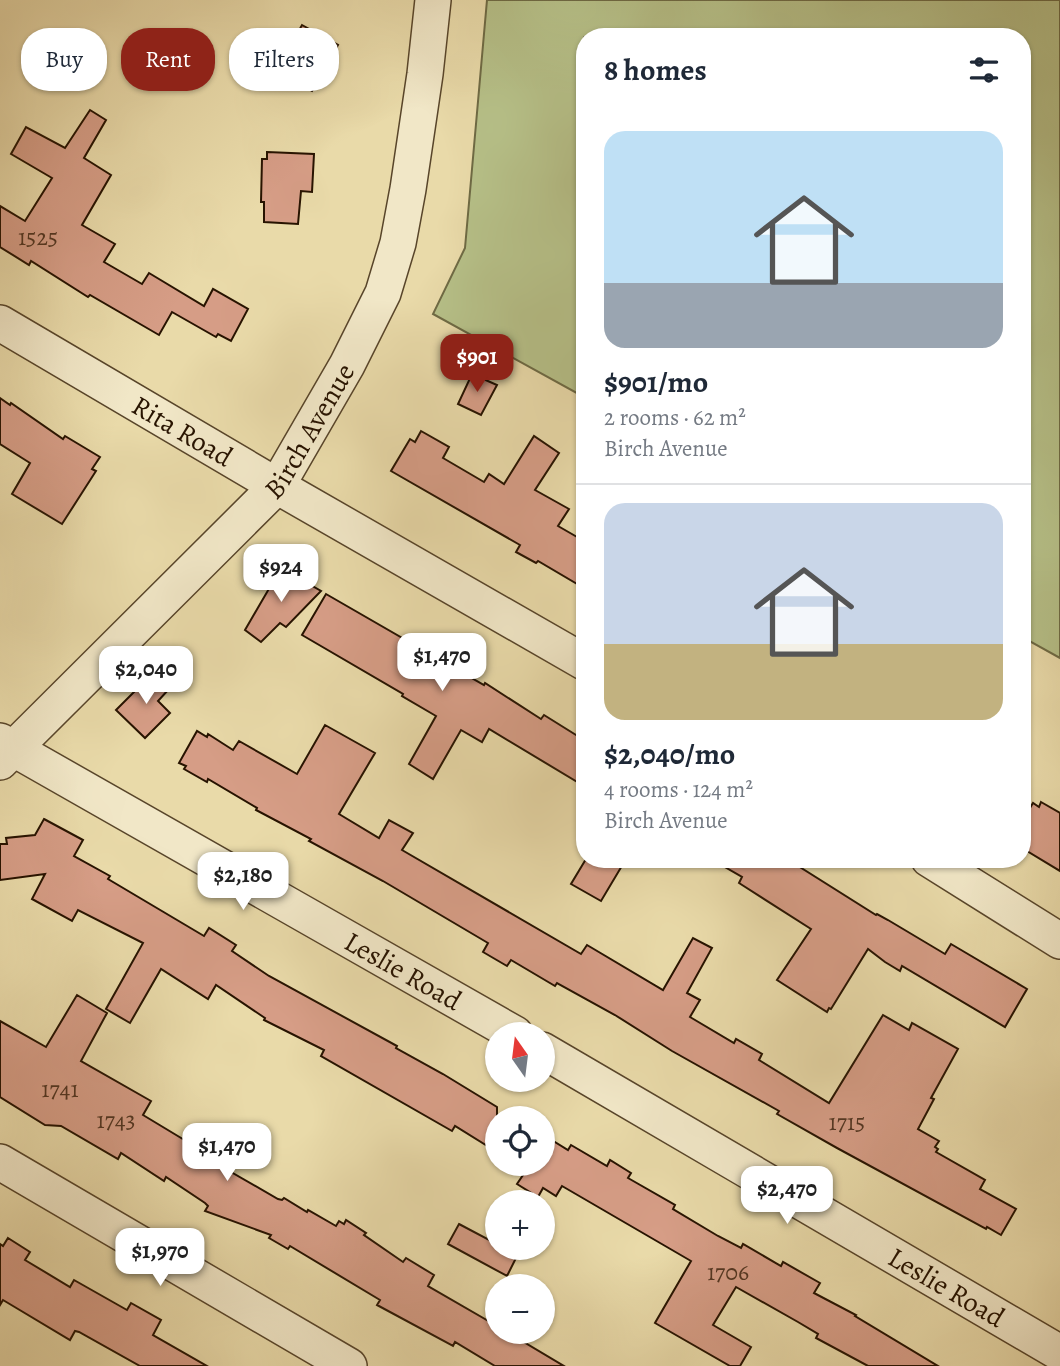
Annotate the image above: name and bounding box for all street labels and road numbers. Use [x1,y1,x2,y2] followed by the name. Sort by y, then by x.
[256,356,364,508] street label: Birch Avenue
[125,387,240,476] street label: Rita Road
[337,923,469,1020] street label: Leslie Road
[881,1239,1013,1337] street label: Leslie Road

